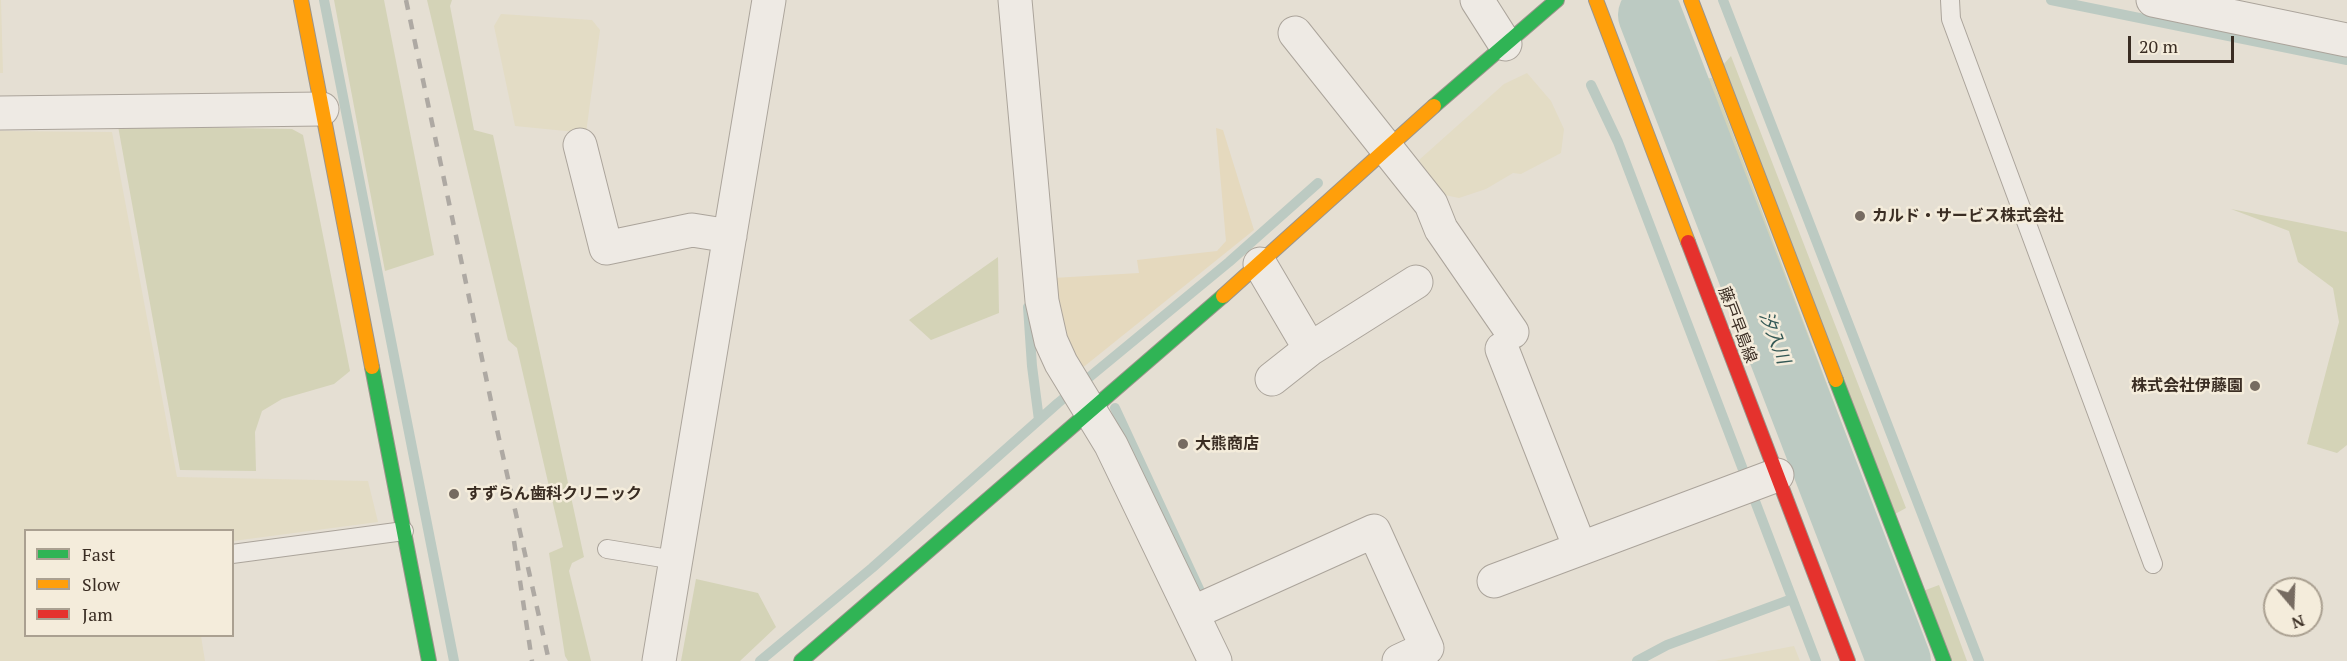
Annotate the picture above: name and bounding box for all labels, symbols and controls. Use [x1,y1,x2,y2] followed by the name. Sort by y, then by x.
[2131,24,2238,62] scale bar
[2139,34,2178,58] text: 20 m
[1872,206,2064,226] place label: カルド・サービス株式会社
[1853,209,1867,223] marker: カルド・サービス株式会社
[1714,284,1760,366] street label: 藤戸早島線
[1754,309,1794,367] water label: 汐入川
[2131,376,2243,396] place label: 株式会社伊藤園
[2248,379,2262,393] marker: 株式会社伊藤園
[1195,434,1259,454] place label: 大熊商店
[1176,437,1190,451] marker: 大熊商店
[466,484,642,504] place label: すずらん歯科クリニック
[447,487,461,501] marker: すずらん歯科クリニック
[24,529,234,637] legend
[82,542,115,566] text: Fast
[82,572,120,596] text: Slow
[2263,577,2323,637] north arrow
[82,602,113,626] text: Jam
[2289,610,2308,635] text: N

